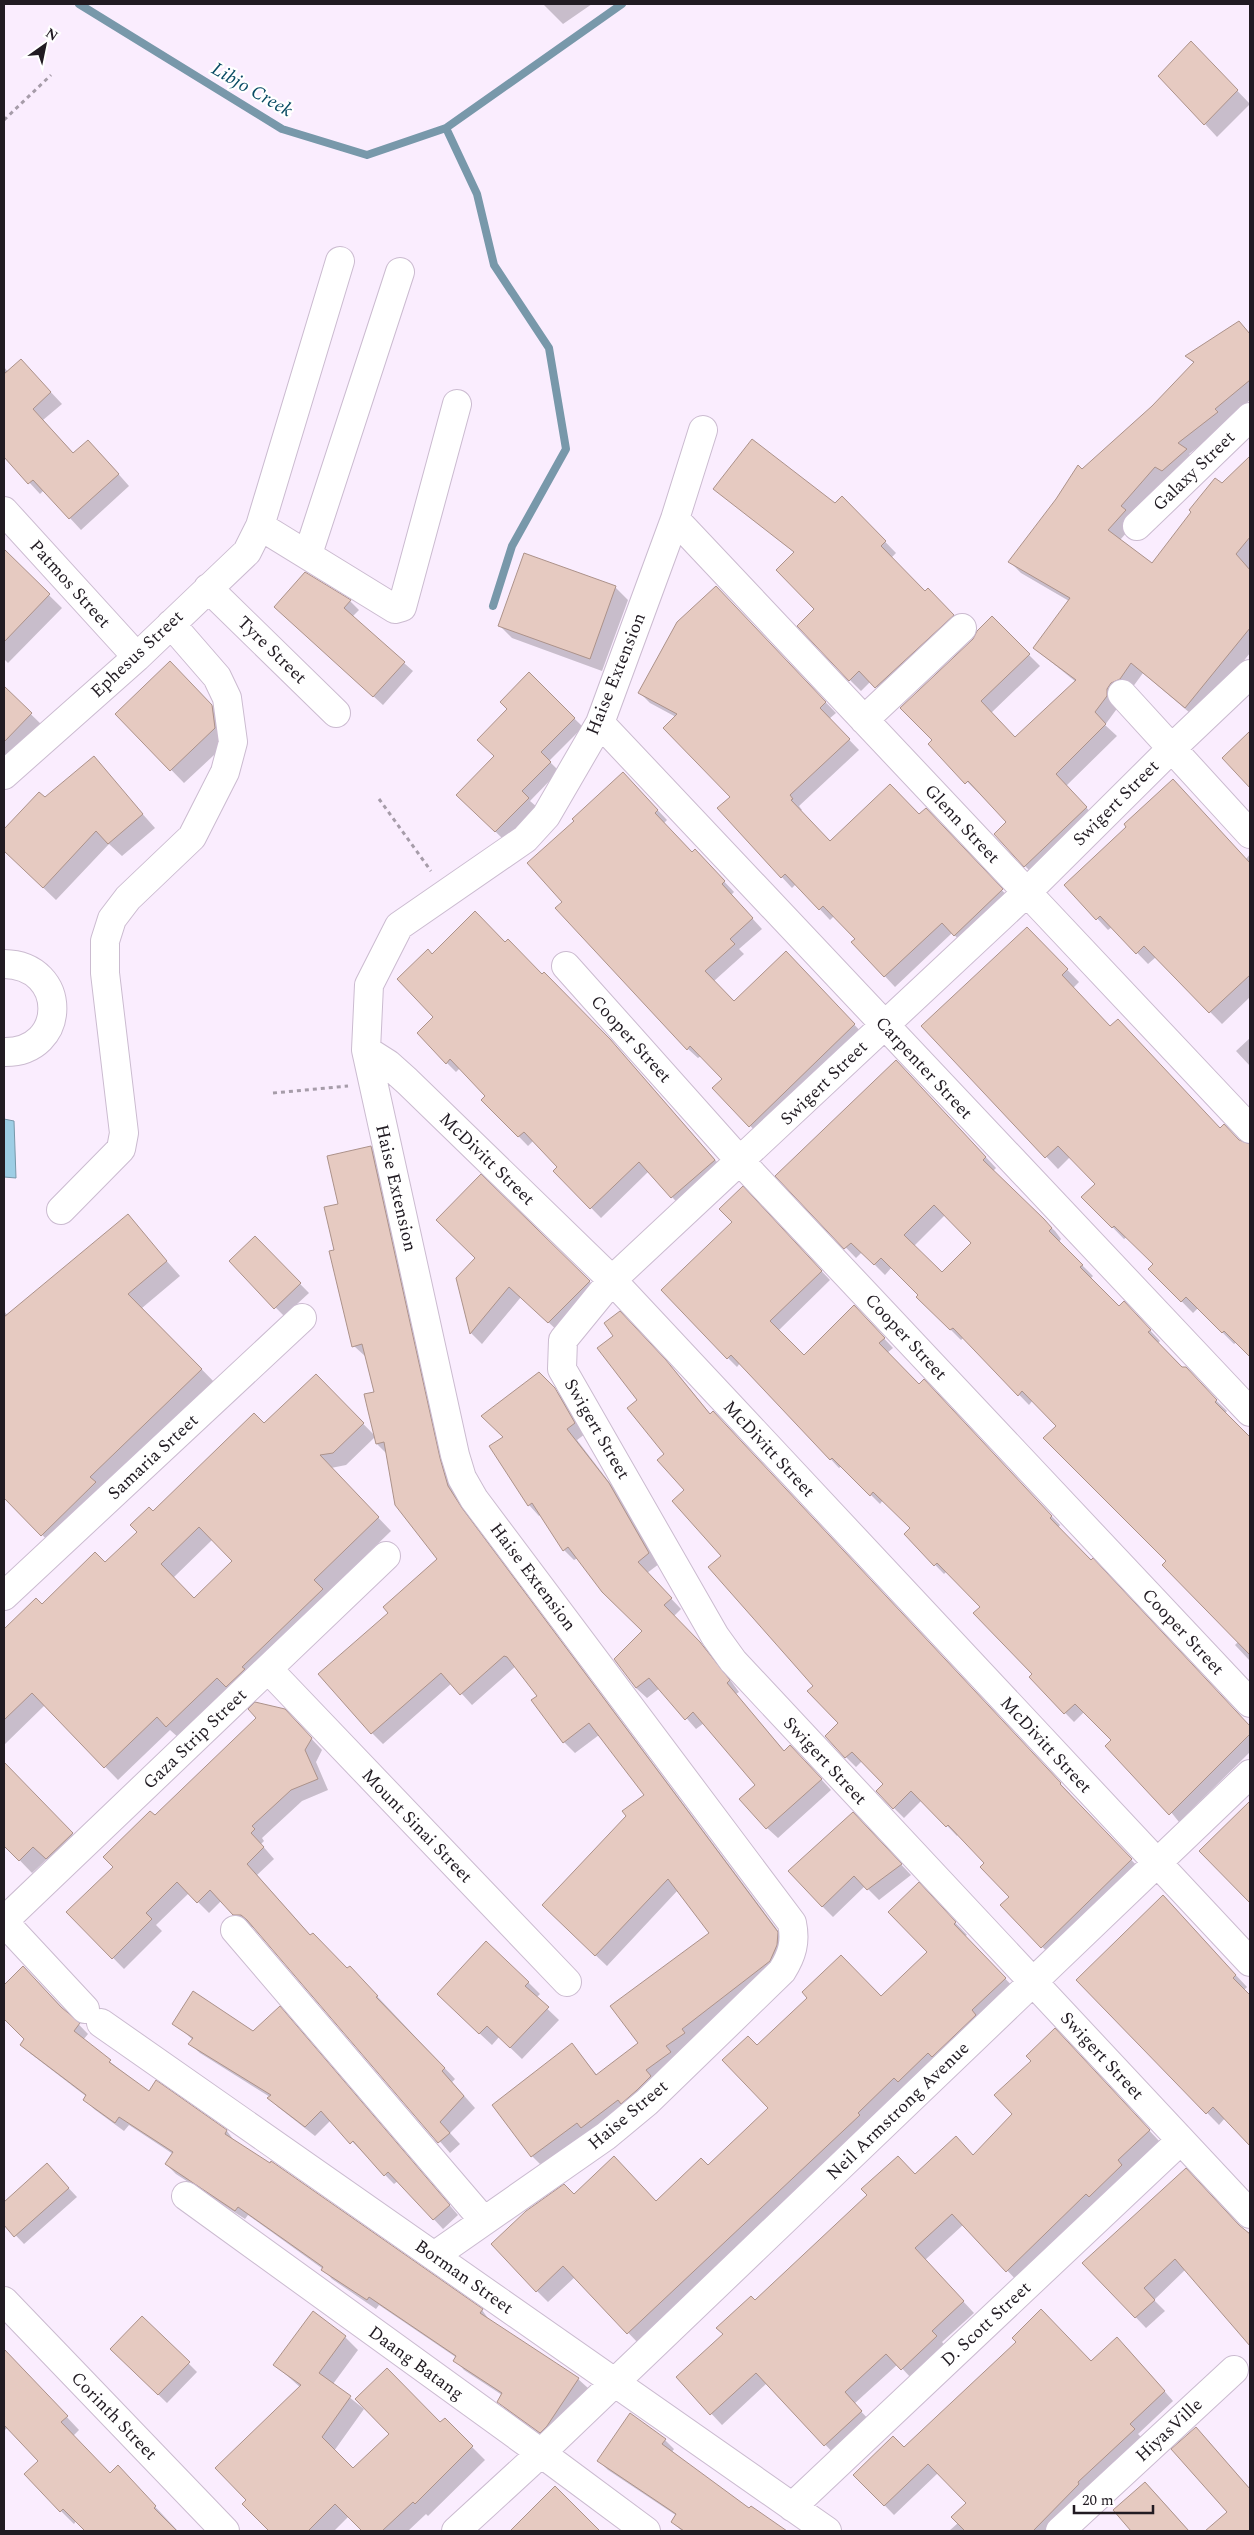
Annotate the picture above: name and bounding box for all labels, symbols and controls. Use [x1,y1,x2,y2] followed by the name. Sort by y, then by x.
[20,20,70,70] north arrow
[41,23,62,46] text: N
[206,55,298,125] water label: Libjo Creek
[1147,425,1241,517] street label: Galaxy Street
[23,534,117,634] street label: Patmos Street
[84,604,190,704] street label: Ephesus Street
[579,609,653,739] street label: Haise Extension
[231,610,313,690] street label: Tyre Street
[1067,754,1165,852] street label: Swigert Street
[918,778,1006,870] street label: Glenn Street
[584,989,678,1089] street label: Cooper Street
[869,1010,979,1126] street label: Carpenter Street
[774,1034,874,1132] street label: Swigert Street
[433,1106,541,1212] street label: McDivitt Street
[368,1122,424,1254] street label: Haise Extension
[858,1287,954,1387] street label: Cooper Street
[557,1373,637,1485] street label: Swigert Street
[717,1394,821,1504] street label: McDivitt Street
[101,1408,205,1506] street label: Samaria Srteet
[483,1517,583,1637] street label: Haise Extension
[1135,1582,1231,1682] street label: Cooper Street
[137,1682,253,1796] street label: Gaza Strip Street
[994,1690,1098,1800] street label: McDivitt Street
[777,1711,873,1811] street label: Swigert Street
[355,1763,479,1889] street label: Mount Sinai Street
[1054,2006,1150,2106] street label: Swigert Street
[820,2035,976,2187] street label: Neil Armstrong Avenue
[582,2073,674,2157] street label: Haise Street
[409,2233,519,2321] street label: Borman Street
[935,2275,1037,2373] street label: D. Scott Street
[363,2319,469,2407] street label: Daang Batang
[64,2365,164,2467] street label: Corinth Street
[1129,2392,1209,2468] street label: HiyasVille
[1074,2482,1153,2514] scale bar
[1082,2489,1114,2512] text: 20 m

